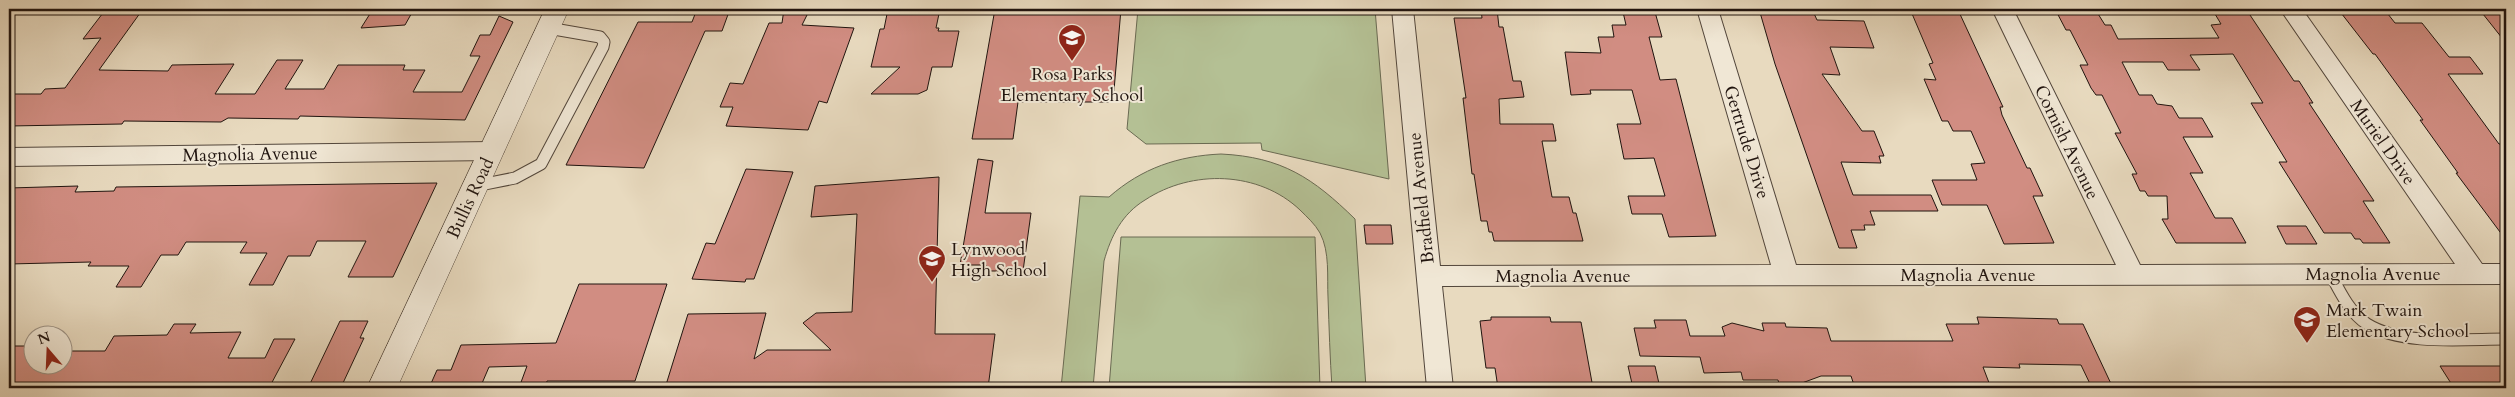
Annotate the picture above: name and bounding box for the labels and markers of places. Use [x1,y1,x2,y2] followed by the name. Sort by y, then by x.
[1057,23,1087,62] school or university icon: Rosa Parks Elementary School
[1000,62,1144,108] place label: Rosa Parks Elementary School
[951,237,1047,283] place label: Lynwood High School
[917,244,947,283] school or university icon: Lynwood High School
[2326,298,2469,344] place label: Mark Twain Elementary School
[2292,305,2322,344] school or university icon: Mark Twain Elementary School

